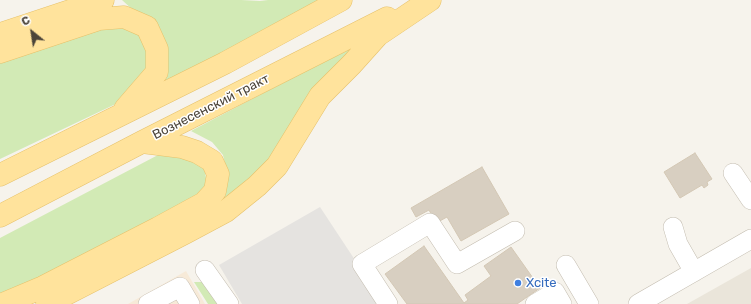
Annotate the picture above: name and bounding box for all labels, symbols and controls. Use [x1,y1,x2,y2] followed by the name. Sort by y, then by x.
[12,12,52,52] north arrow
[19,14,32,29] text: С
[150,71,272,143] street label: Вознесенский тракт
[526,275,557,291] place label: Xcite
[513,278,523,288] marker: Xcite

